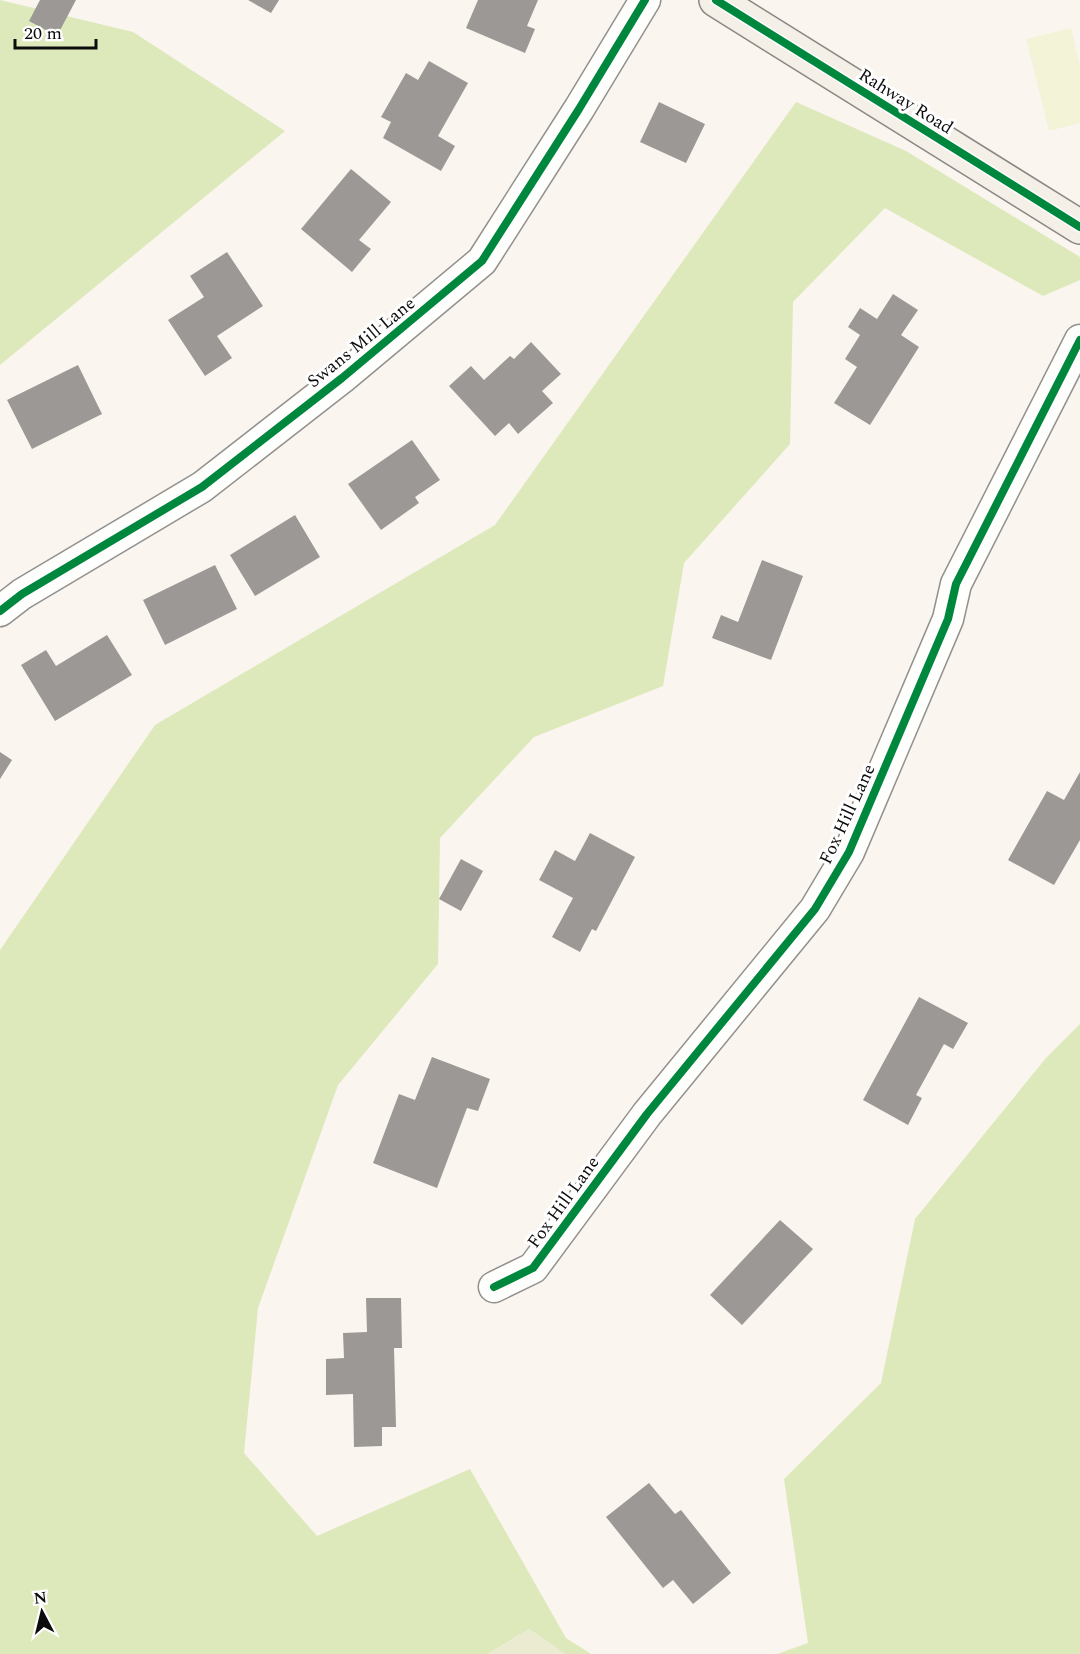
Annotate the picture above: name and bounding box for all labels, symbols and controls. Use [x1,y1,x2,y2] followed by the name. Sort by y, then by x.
[15,12,96,50] scale bar
[24,20,62,47] text: 20 m
[853,62,958,141] street label: Rahway Road
[301,290,421,395] street label: Swans Mill Lane
[812,759,883,869] street label: Fox Hill Lane
[521,1151,606,1254] street label: Fox Hill Lane
[12,1582,72,1642] north arrow
[32,1585,48,1611] text: N

